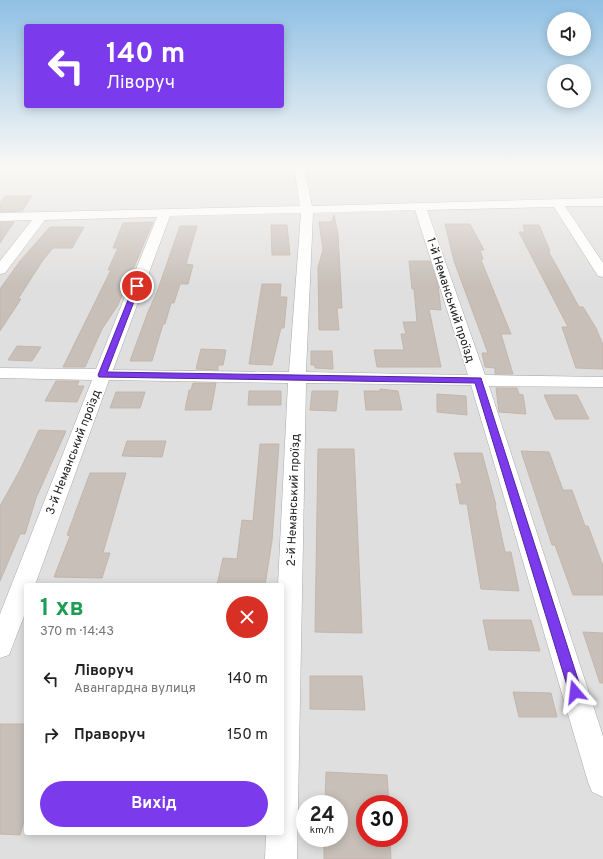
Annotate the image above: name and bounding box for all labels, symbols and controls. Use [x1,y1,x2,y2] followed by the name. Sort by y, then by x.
[547,12,591,108] map controls
[547,12,591,56] button: sound
[106,37,185,73] text: 140 m
[40,40,92,92] icon: left
[547,64,591,108] button: search
[106,72,175,95] text: Ліворуч
[422,236,478,365] street label: 1-й Неманський проїзд
[120,269,154,303] pin
[126,275,148,297] icon: arrive
[43,387,105,517] street label: 3-й Неманський проїзд
[284,433,304,567] street label: 2-й Неманський проїзд
[40,594,84,624] text: 1 хв
[226,596,268,638] button: close
[40,624,114,640] text: 370 m · 14:43
[74,662,134,681] text: Ліворуч
[40,668,62,690] icon: left
[228,670,268,689] text: 140 m
[554,671,596,713] position arrow
[74,681,196,697] text: Авангардна вулиця
[40,724,62,746] icon: right
[74,726,145,745] text: Праворуч
[227,726,268,745] text: 150 m
[40,781,268,827] button: Вихід
[356,795,408,847] speed limit sign: 30
[309,803,335,829] text: 24
[310,824,334,837] text: km/h

